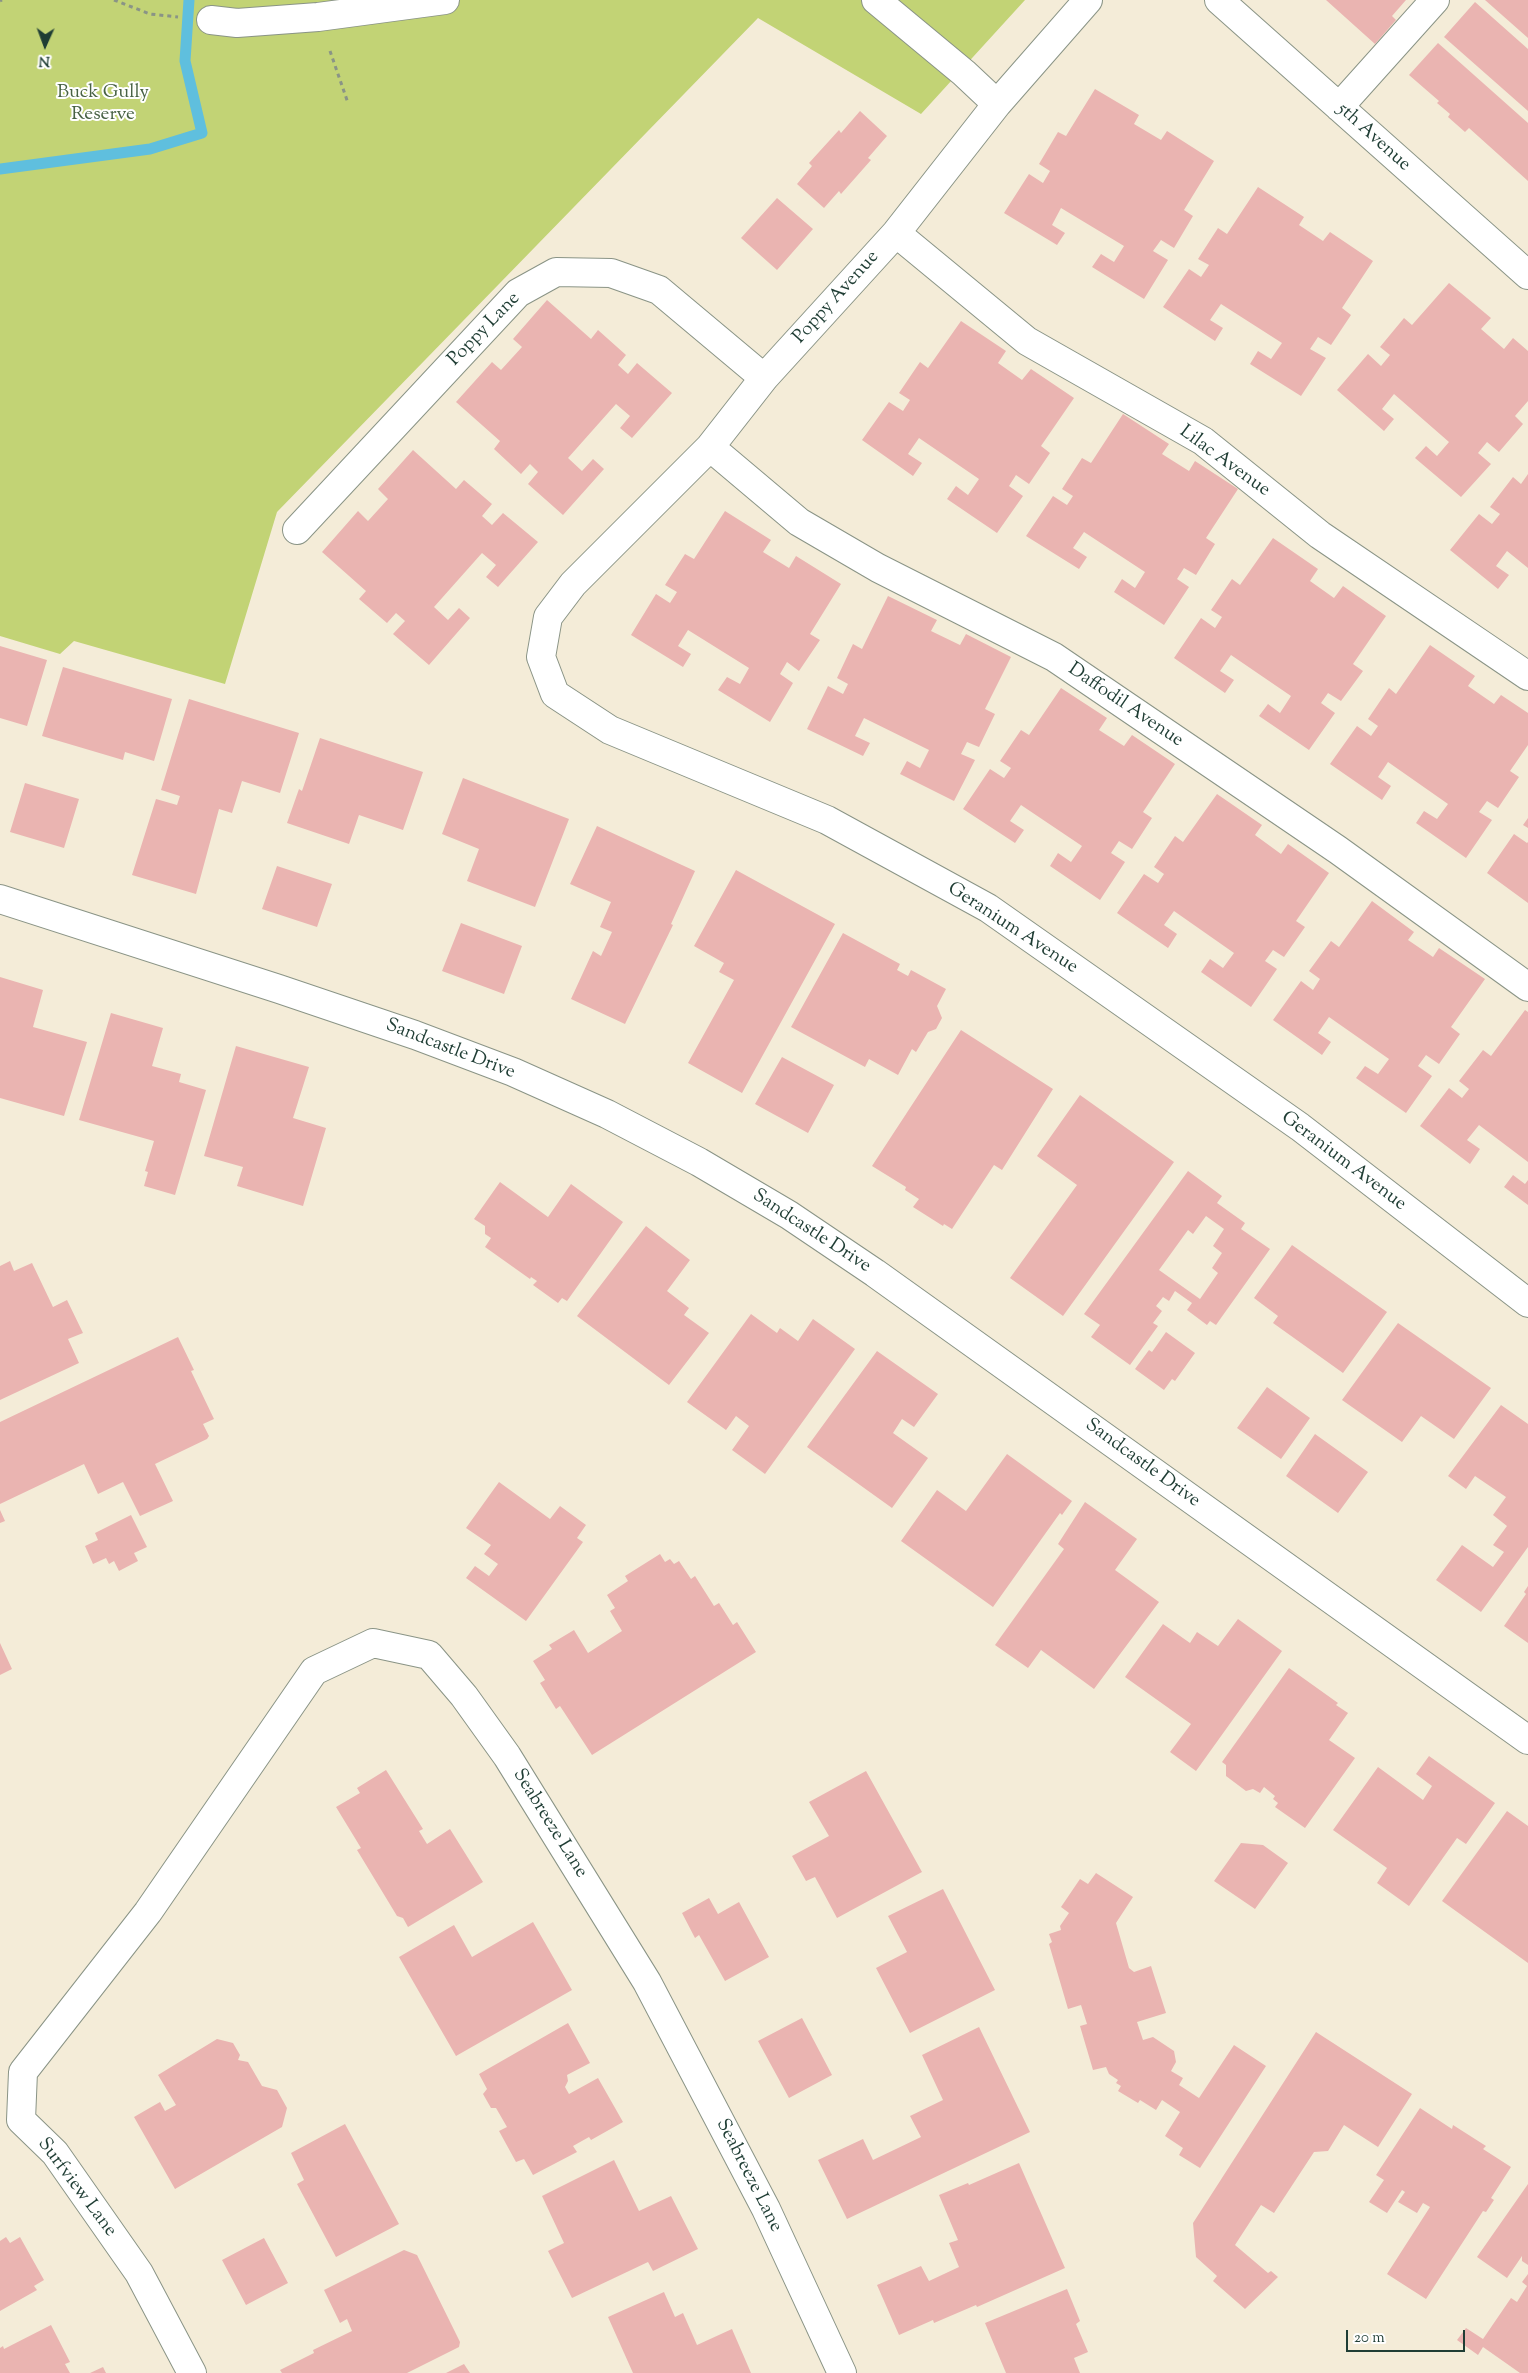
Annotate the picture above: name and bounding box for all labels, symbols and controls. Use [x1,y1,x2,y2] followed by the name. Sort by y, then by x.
[20,20,70,70] north arrow
[39,50,50,70] text: N
[57,83,149,127] park label: Buck Gully Reserve
[1331,99,1415,177] street label: 5th Avenue
[789,247,885,349] street label: Poppy Avenue
[444,288,526,372] street label: Poppy Lane
[1174,421,1274,503] street label: Lilac Avenue
[1063,659,1187,753] street label: Daffodil Avenue
[942,878,1082,980] street label: Geranium Avenue
[382,1015,518,1085] street label: Sandcastle Drive
[1276,1107,1410,1217] street label: Geranium Avenue
[747,1185,875,1279] street label: Sandcastle Drive
[1080,1415,1204,1513] street label: Sandcastle Drive
[506,1765,592,1883] street label: Seabreeze Lane
[710,2116,786,2236] street label: Seabreeze Lane
[31,2134,121,2242] street label: Surfview Lane
[1348,2320,1467,2352] scale bar
[1354,2328,1385,2349] text: 20 m

